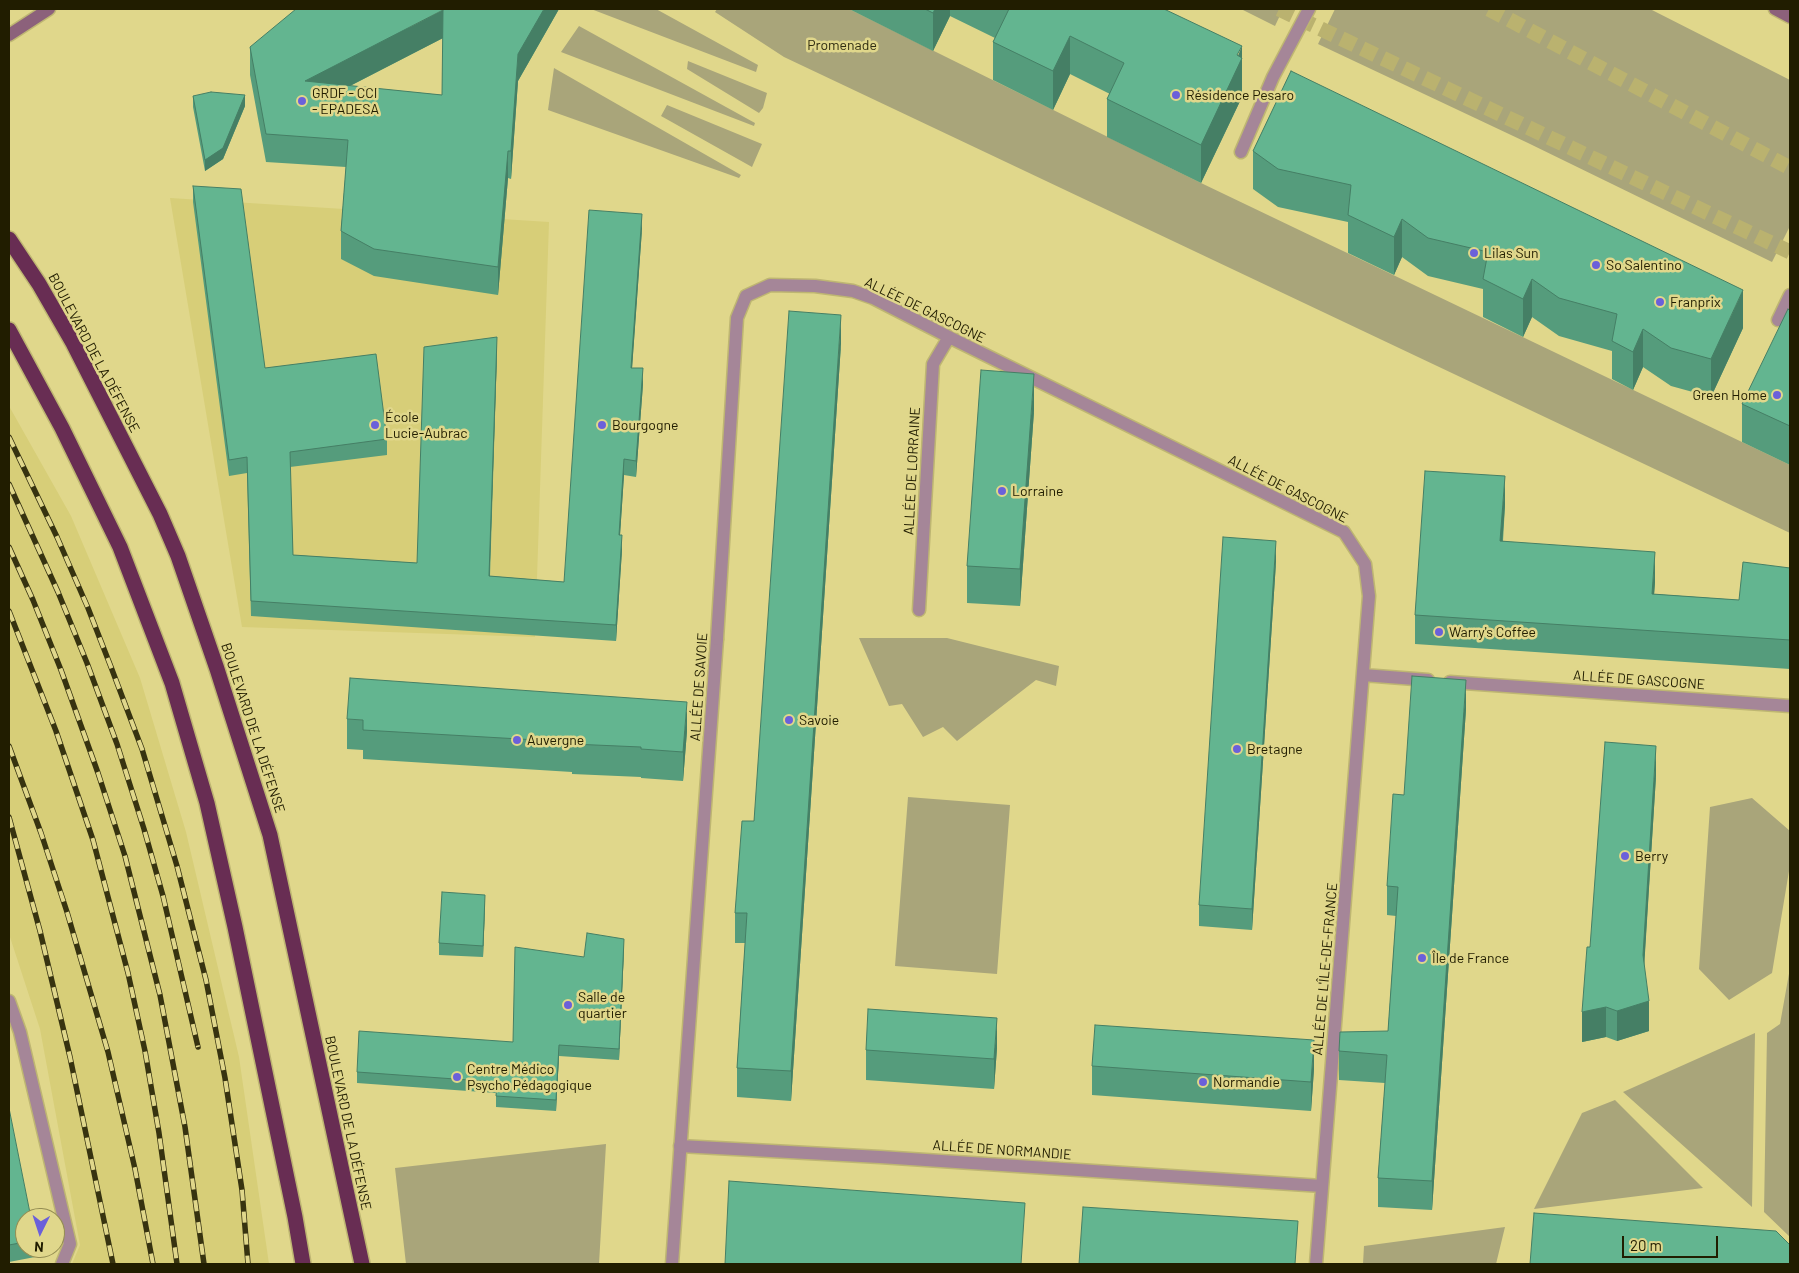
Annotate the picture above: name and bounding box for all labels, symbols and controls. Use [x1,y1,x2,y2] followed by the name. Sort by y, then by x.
[807,37,877,53] park label: Promenade
[312,85,379,118] place label: GRDF - CCI - EPADESA
[1186,87,1294,103] place label: Résidence Pesaro
[1170,89,1182,101] marker: Résidence Pesaro
[296,95,308,107] marker: GRDF - CCI - EPADESA
[1484,245,1539,261] place label: Lilas Sun
[1468,247,1480,259] marker: Lilas Sun
[1606,257,1682,273] place label: So Salentino
[1590,259,1602,271] marker: So Salentino
[45,270,143,436] street label: BOULEVARD DE LA DÉFENSE
[862,273,988,347] street label: ALLÉE DE GASCOGNE
[1670,294,1721,310] place label: Franprix
[1654,296,1666,308] marker: Franprix
[1692,387,1767,403] place label: Green Home
[1771,389,1783,401] marker: Green Home
[900,407,924,535] street label: ALLÉE DE LORRAINE
[385,409,467,442] place label: École Lucie-Aubrac
[612,417,678,433] place label: Bourgogne
[369,419,381,431] marker: École Lucie-Aubrac
[596,419,608,431] marker: Bourgogne
[1225,451,1351,527] street label: ALLÉE DE GASCOGNE
[1012,483,1063,499] place label: Lorraine
[996,485,1008,497] marker: Lorraine
[1449,624,1536,640] place label: Warry's Coffee
[1433,626,1445,638] marker: Warry's Coffee
[687,632,711,742] street label: ALLÉE DE SAVOIE
[218,641,288,815] street label: BOULEVARD DE LA DÉFENSE
[1572,667,1706,693] street label: ALLÉE DE GASCOGNE
[799,712,839,728] place label: Savoie
[783,714,795,726] marker: Savoie
[527,732,584,748] place label: Auvergne
[511,734,523,746] marker: Auvergne
[1247,741,1303,757] place label: Bretagne
[1231,743,1243,755] marker: Bretagne
[1635,848,1668,864] place label: Berry
[1619,850,1631,862] marker: Berry
[1309,882,1341,1056] street label: ALLÉE DE L'ÎLE-DE-FRANCE
[1432,950,1509,966] place label: Île de France
[1416,952,1428,964] marker: Île de France
[578,989,627,1022] place label: Salle de quartier
[562,999,574,1011] marker: Salle de quartier
[321,1034,375,1212] street label: BOULEVARD DE LA DÉFENSE
[467,1061,592,1094] place label: Centre Médico Psycho Pédagogique
[451,1071,463,1083] marker: Centre Médico Psycho Pédagogique
[1213,1074,1280,1090] place label: Normandie
[1197,1076,1209,1088] marker: Normandie
[932,1137,1072,1163] street label: ALLÉE DE NORMANDIE
[15,1208,65,1258] north arrow
[1624,1226,1720,1258] scale bar
[1630,1236,1662,1254] text: 20 m
[34,1239,44,1256] text: N

